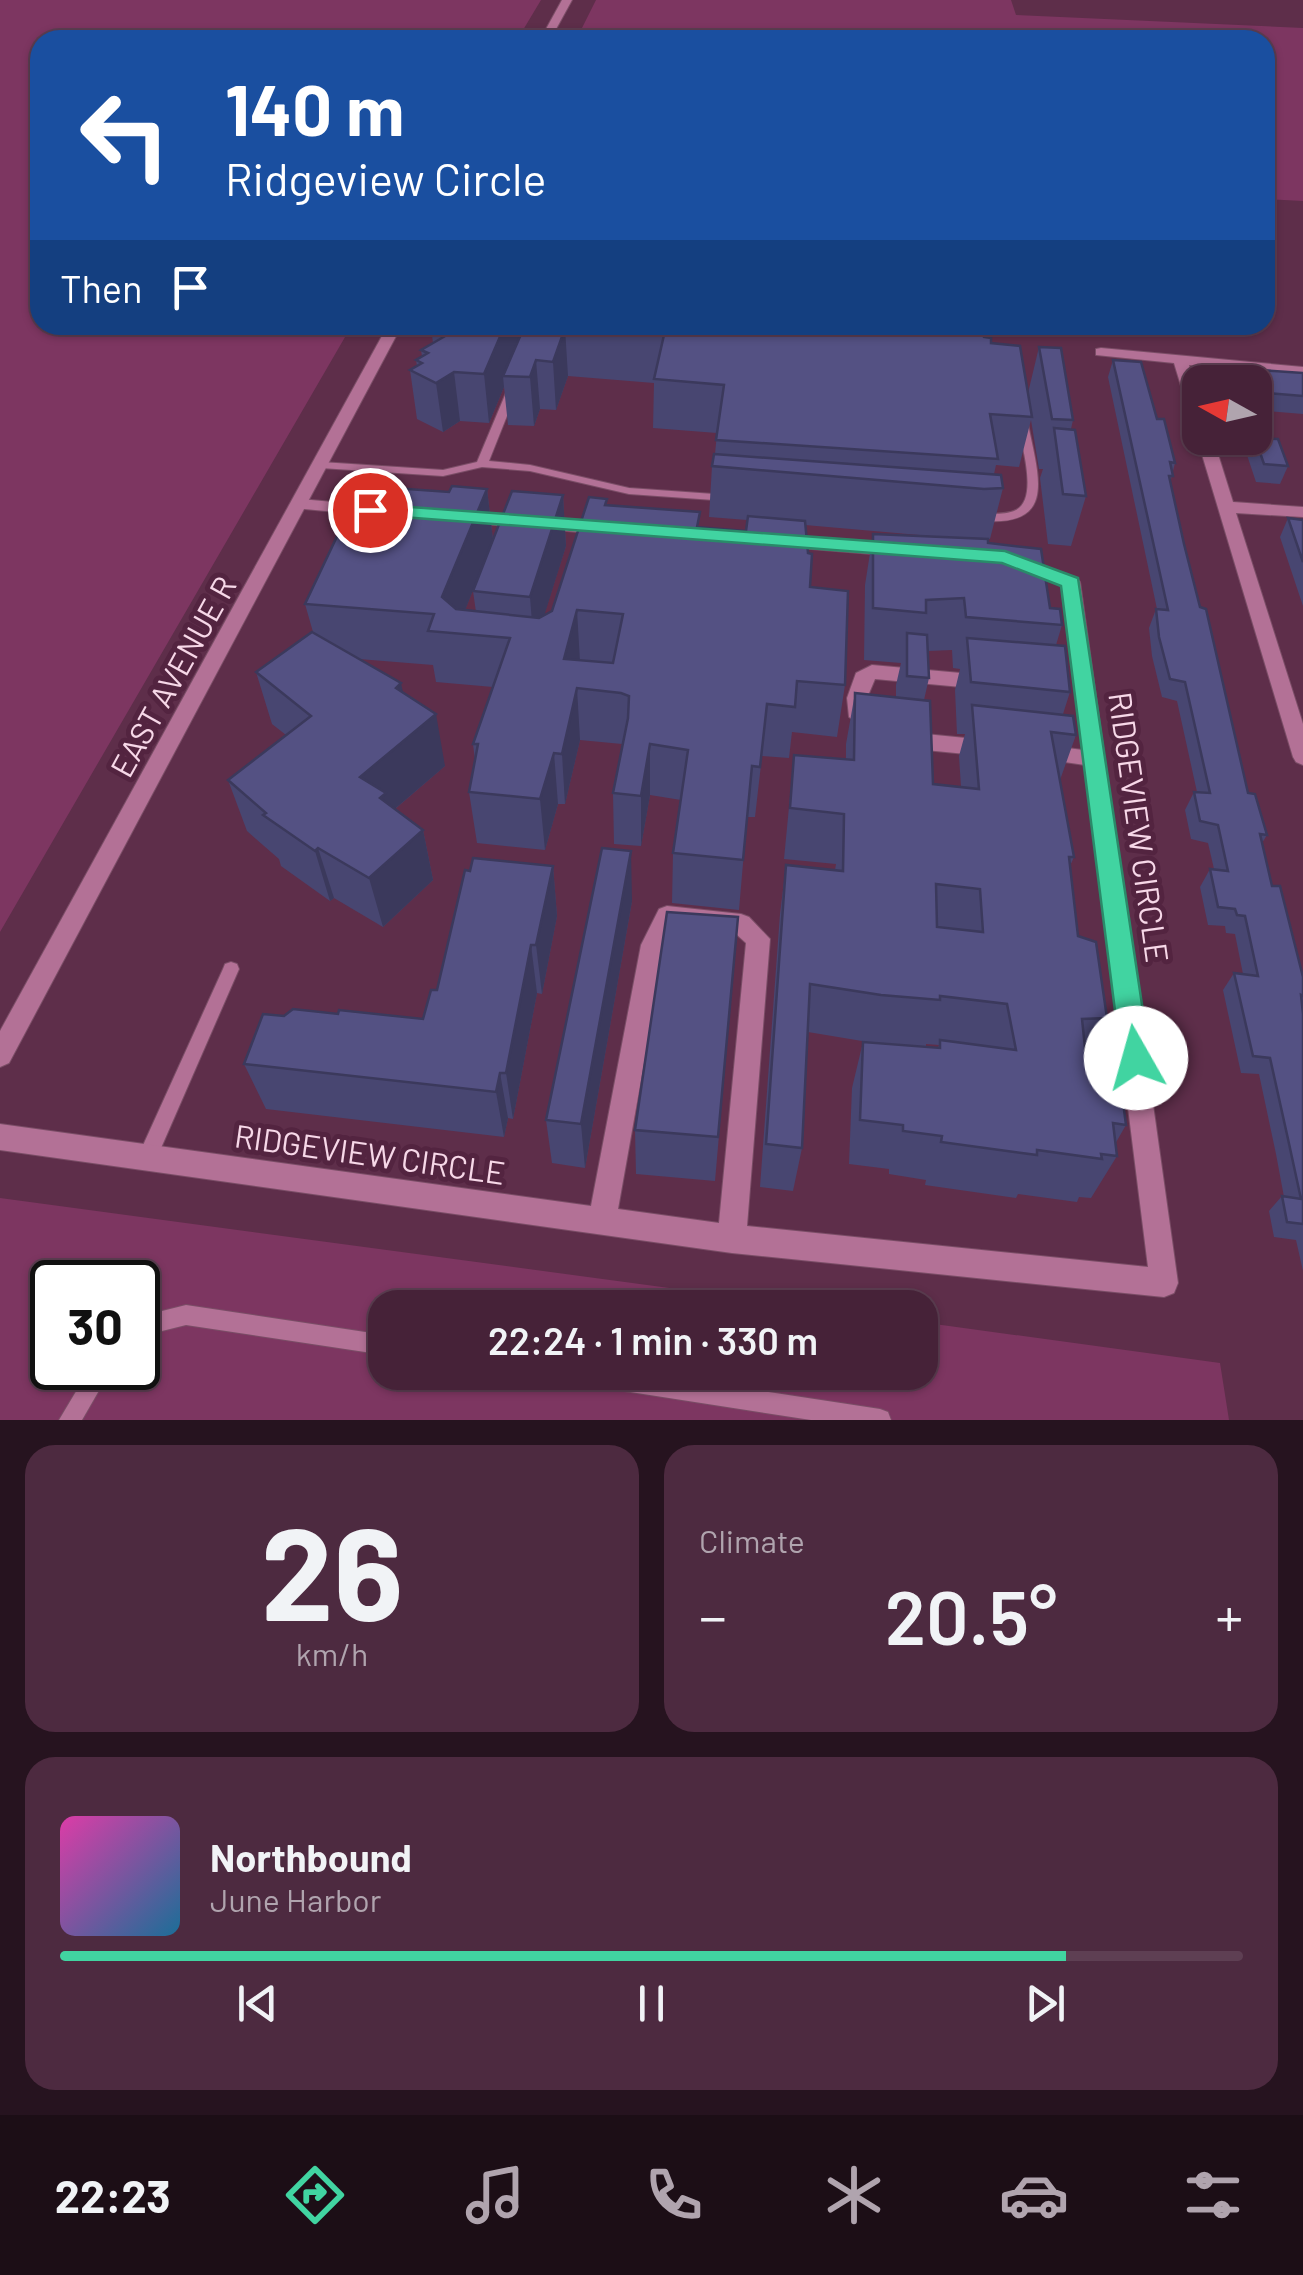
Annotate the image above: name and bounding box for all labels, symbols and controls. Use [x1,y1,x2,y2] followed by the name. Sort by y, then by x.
[225,66,404,150] text: 140 m
[60,70,190,200] icon: left
[225,151,546,205] text: Ridgeview Circle
[163,260,218,315] icon: arrive
[60,265,143,311] text: Then
[1182,365,1272,455] north arrow
[1182,365,1272,455] map controls
[328,468,413,553] pin
[343,483,398,538] icon: arrive
[101,569,243,783] street label: EAST AVENUE R
[1102,689,1178,965] street label: RIDGEVIEW CIRCLE
[1084,1006,1188,1110] position arrow
[232,1115,508,1191] street label: RIDGEVIEW CIRCLE
[30,1260,160,1390] speed limit sign: 30
[488,1317,818,1363] text: 22:24 · 1 min · 330 m
[261,1491,403,1647] text: 26
[699,1521,805,1559] text: Climate
[885,1570,1057,1660] text: 20.5°
[699,1582,727,1648] text: −
[1215,1582,1243,1648] text: +
[296,1634,368,1672] text: km/h
[210,1834,412,1880] text: Northbound
[210,1880,381,1918] text: June Harbor
[230,1976,285,2031] icon: previous
[624,1976,679,2031] icon: pause
[1018,1976,1073,2031] icon: next
[280,2160,350,2230] icon: directions
[460,2160,530,2230] icon: music
[639,2160,709,2230] icon: phone
[819,2160,889,2230] icon: climate
[999,2160,1069,2230] icon: car
[1178,2160,1248,2230] icon: filters
[55,2168,170,2222] text: 22:23

